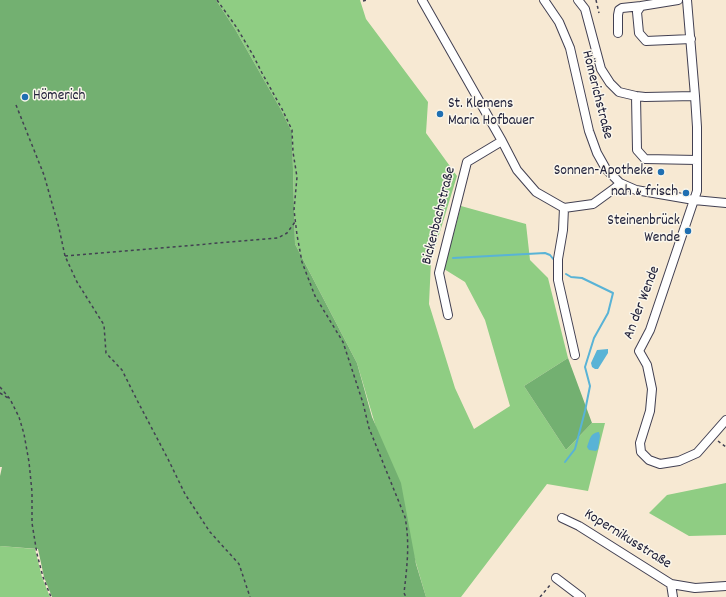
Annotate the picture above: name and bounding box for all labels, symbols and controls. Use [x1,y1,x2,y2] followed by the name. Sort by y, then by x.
[576,49,616,141] street label: Hömerichstraße
[33,88,85,106] place label: Hömerich
[20,92,30,102] marker: Hömerich
[448,96,534,131] place label: St. Klemens Maria Hofbauer
[435,109,445,119] marker: St. Klemens Maria Hofbauer
[554,163,653,181] place label: Sonnen-Apotheke
[419,165,461,267] street label: Bickenbachstraße
[656,167,666,177] marker: Sonnen-Apotheke
[611,184,678,202] place label: nah & frisch
[681,188,691,198] marker: nah & frisch
[607,213,680,248] place label: Steinenbrück Wende
[683,226,693,236] marker: Steinenbrück Wende
[621,264,665,342] street label: An der Wende
[580,506,674,574] street label: Kopernikusstraße

